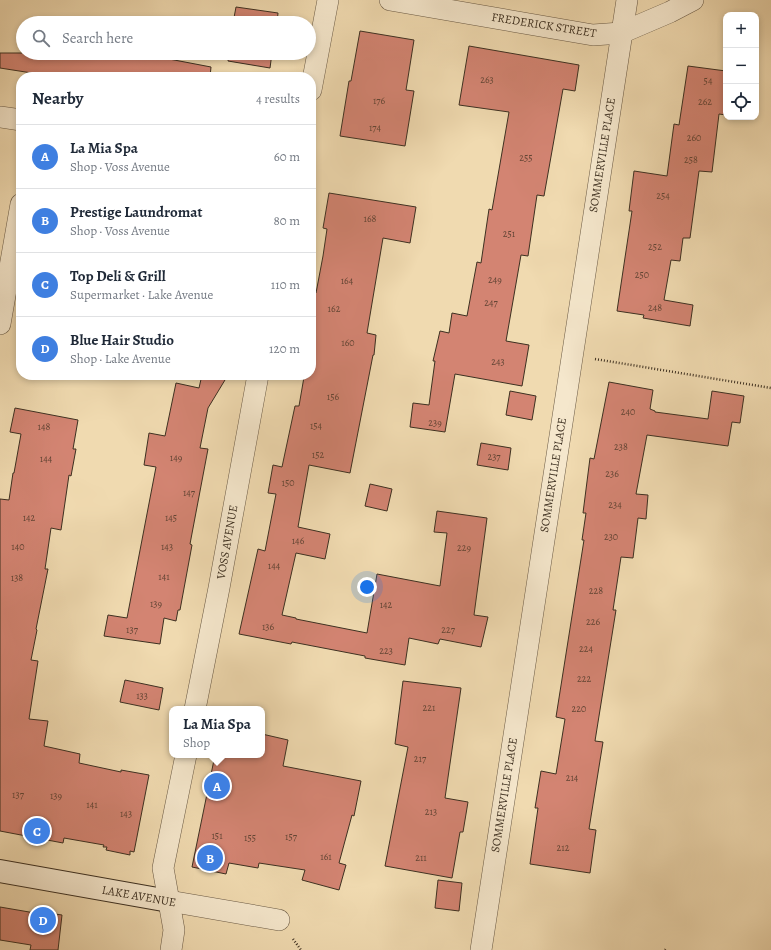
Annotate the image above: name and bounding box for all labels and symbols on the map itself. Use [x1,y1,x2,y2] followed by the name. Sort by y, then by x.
[490,9,598,41] street label: FREDERICK STREET
[480,73,494,86] house number: 263
[704,74,713,87] house number: 54
[373,94,385,107] house number: 176
[698,95,712,108] house number: 262
[585,96,619,214] street label: SOMMERVILLE PLACE
[369,121,382,134] house number: 174
[687,131,701,144] house number: 260
[519,151,533,164] house number: 255
[684,153,698,166] house number: 258
[656,189,670,202] house number: 254
[364,212,377,225] house number: 168
[503,227,516,240] house number: 251
[648,240,662,253] house number: 252
[635,268,649,281] house number: 250
[488,273,502,286] house number: 249
[341,274,354,287] house number: 164
[484,296,499,309] house number: 247
[648,301,662,314] house number: 248
[328,302,341,315] house number: 162
[341,336,355,349] house number: 160
[491,355,505,368] house number: 243
[327,390,340,403] house number: 156
[621,405,635,418] house number: 240
[428,416,442,429] house number: 239
[536,416,570,534] street label: SOMMERVILLE PLACE
[310,419,323,432] house number: 154
[38,420,51,433] house number: 148
[614,440,628,453] house number: 238
[312,448,324,461] house number: 152
[487,450,501,463] house number: 237
[170,451,183,464] house number: 149
[40,452,53,465] house number: 144
[605,467,619,480] house number: 236
[281,476,295,489] house number: 150
[183,486,196,499] house number: 147
[608,498,622,511] house number: 234
[212,504,241,581] street label: VOSS AVENUE
[23,511,36,524] house number: 142
[165,511,177,524] house number: 145
[604,530,618,543] house number: 230
[292,534,305,547] house number: 146
[11,540,25,553] house number: 140
[161,540,173,553] house number: 143
[457,541,471,554] house number: 229
[268,559,281,572] house number: 144
[158,570,170,583] house number: 141
[11,571,23,584] house number: 138
[357,577,377,597] your location
[589,584,603,597] house number: 228
[150,597,163,610] house number: 139
[380,598,393,611] house number: 142
[586,615,600,628] house number: 226
[262,620,274,633] house number: 136
[126,623,139,636] house number: 137
[441,623,456,636] house number: 227
[579,642,593,655] house number: 224
[379,644,393,657] house number: 223
[577,672,591,685] house number: 222
[136,689,148,702] house number: 133
[423,701,436,714] house number: 221
[572,702,586,715] house number: 220
[487,736,521,854] street label: SOMMERVILLE PLACE
[414,752,427,765] house number: 217
[204,771,230,801] pin: A
[566,771,579,784] house number: 214
[12,788,25,801] house number: 137
[50,789,63,802] house number: 139
[86,798,98,811] house number: 141
[425,805,437,818] house number: 213
[120,807,132,820] house number: 143
[24,816,50,846] pin: C
[211,829,223,842] house number: 151
[285,830,298,843] house number: 157
[244,831,256,844] house number: 155
[557,841,570,854] house number: 212
[197,843,223,873] pin: B
[320,850,332,863] house number: 161
[415,851,427,864] house number: 211
[101,882,177,910] street label: LAKE AVENUE
[30,905,56,935] pin: D

